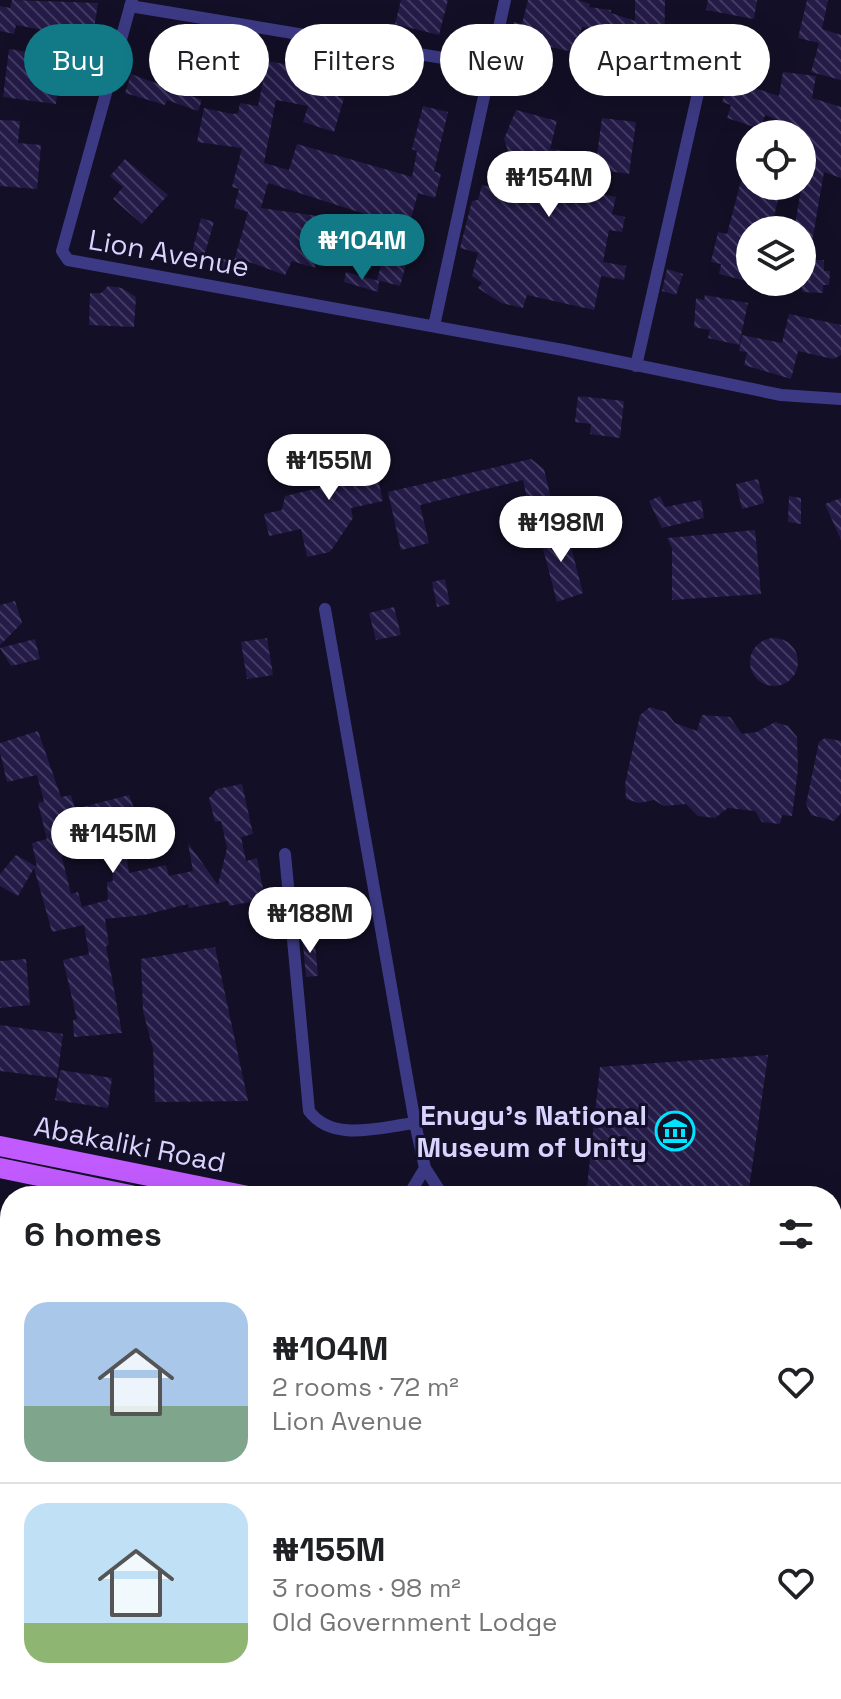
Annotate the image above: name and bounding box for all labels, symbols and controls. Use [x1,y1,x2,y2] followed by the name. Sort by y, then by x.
[24,24,133,96] chip: Buy
[149,24,269,96] chip: Rent
[285,24,424,96] chip: Filters
[440,24,553,96] chip: New
[569,24,770,96] chip: Apartment
[736,120,816,296] map controls
[736,120,816,200] button: locate
[493,151,605,219] pin: ₦154M
[505,160,593,194] text: ₦154M
[306,214,418,282] pin: ₦104M
[736,216,816,296] button: layers
[86,221,252,285] street label: Lion Avenue
[317,223,407,257] text: ₦104M
[273,434,385,502] pin: ₦155M
[286,443,372,477] text: ₦155M
[505,496,617,564] pin: ₦198M
[517,505,605,539] text: ₦198M
[57,807,169,875] pin: ₦145M
[69,816,157,850] text: ₦145M
[254,887,366,955] pin: ₦188M
[267,896,353,930] text: ₦188M
[416,1097,647,1165] place label: Enugu's National Museum of Unity
[31,1108,229,1180] street label: Abakaliki Road
[654,1110,696,1152] museum icon: Enugu's National Museum of Unity
[774,1212,818,1256] icon: filters
[24,1213,162,1256] text: 6 homes
[272,1327,388,1370] text: ₦104M
[88,1334,184,1430] icon: home
[774,1360,818,1404] icon: heart
[272,1370,459,1404] text: 2 rooms · 72 m²
[272,1404,423,1438] text: Lion Avenue
[272,1528,386,1571] text: ₦155M
[88,1535,184,1631] icon: home
[774,1561,818,1605] icon: heart
[272,1571,461,1605] text: 3 rooms · 98 m²
[272,1605,557,1639] text: Old Government Lodge

